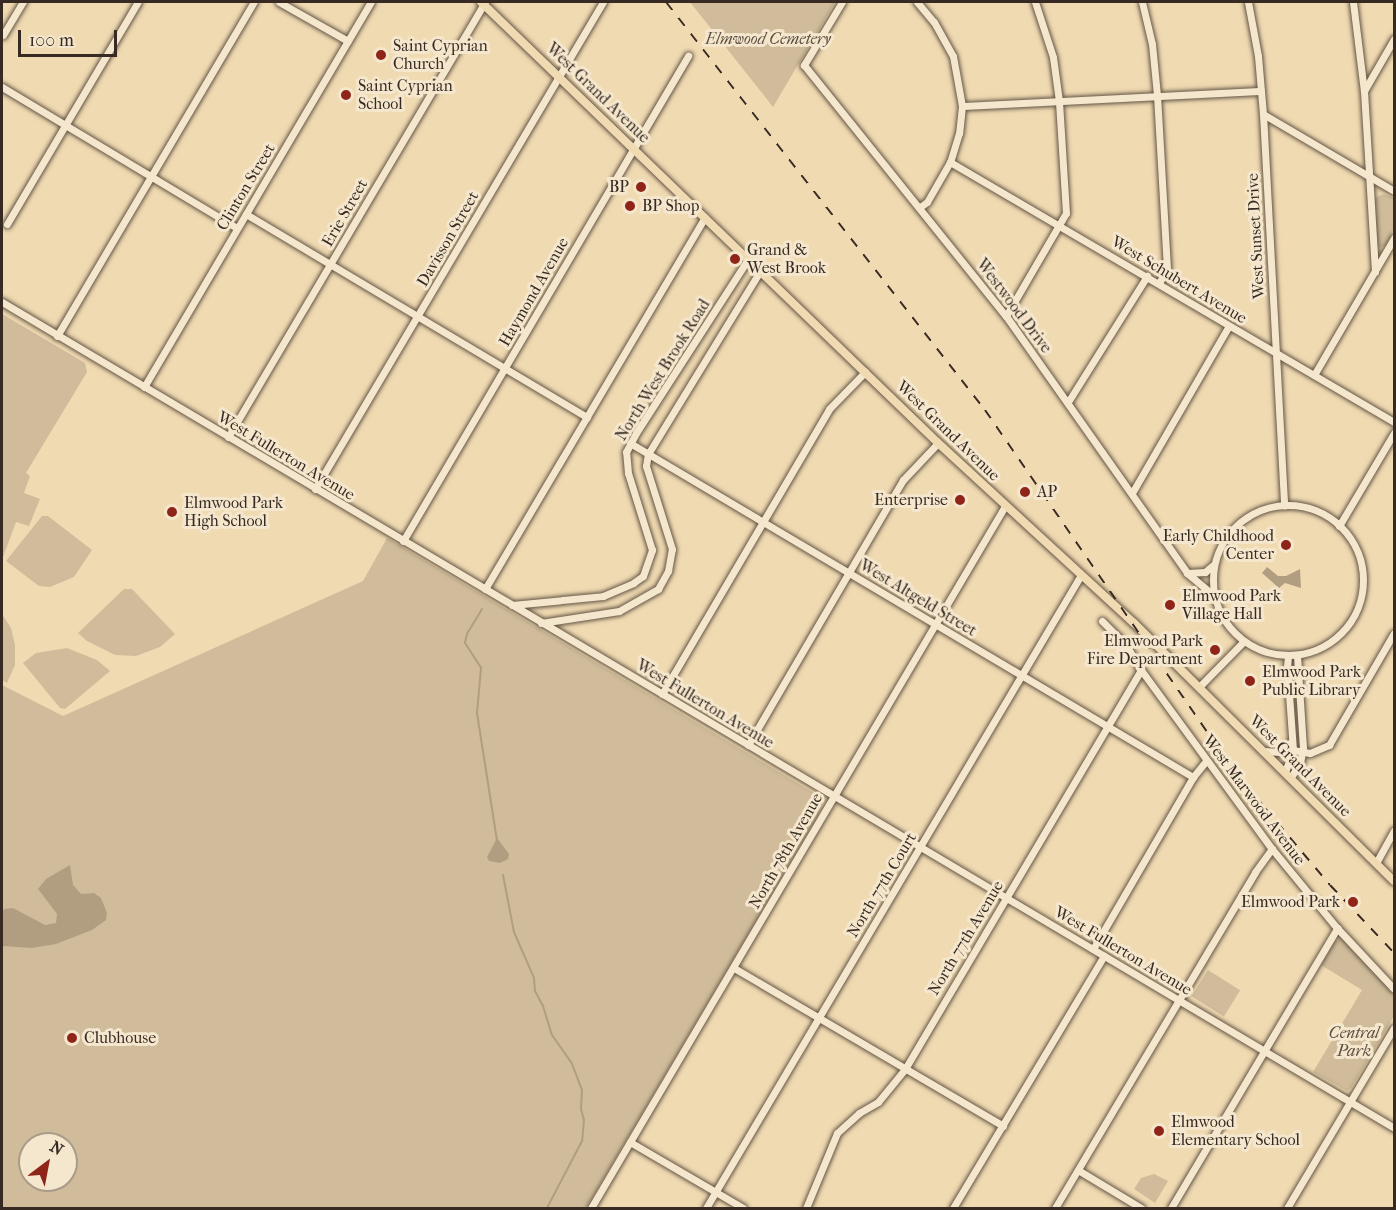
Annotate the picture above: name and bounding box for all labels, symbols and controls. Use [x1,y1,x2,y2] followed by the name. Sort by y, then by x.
[21,18,120,56] scale bar
[705,29,831,49] park label: Elmwood Cemetery
[29,30,74,51] text: 100 m
[393,36,488,74] place label: Saint Cyprian Church
[542,39,654,147] street label: West Grand Avenue
[374,48,388,62] marker: Saint Cyprian Church
[358,76,453,114] place label: Saint Cyprian School
[339,88,353,102] marker: Saint Cyprian School
[213,140,279,234] street label: Clinton Street
[1243,172,1269,300] street label: West Sunset Drive
[318,176,372,250] street label: Erie Street
[609,177,629,197] place label: BP
[634,180,648,194] marker: BP
[413,188,483,290] street label: Davisson Street
[642,196,699,216] place label: BP Shop
[623,199,637,213] marker: BP Shop
[1108,232,1250,328] street label: West Schubert Avenue
[495,234,573,350] street label: Haymond Avenue
[747,240,826,278] place label: Grand & West Brook
[728,252,742,266] marker: Grand & West Brook
[972,255,1056,357] street label: Westwood Drive
[612,296,714,444] street label: North West Brook Road
[892,377,1004,485] street label: West Grand Avenue
[214,407,358,505] street label: West Fullerton Avenue
[1037,482,1057,502] place label: AP
[1018,485,1032,499] marker: AP
[874,490,948,510] place label: Enterprise
[184,493,283,531] place label: Elmwood Park High School
[953,493,967,507] marker: Enterprise
[165,505,179,519] marker: Elmwood Park High School
[1163,526,1274,564] place label: Early Childhood Center
[1279,538,1293,552] marker: Early Childhood Center
[856,555,980,641] street label: West Altgeld Street
[1182,586,1281,624] place label: Elmwood Park Village Hall
[1163,598,1177,612] marker: Elmwood Park Village Hall
[1087,631,1203,669] place label: Elmwood Park Fire Department
[1208,643,1222,657] marker: Elmwood Park Fire Department
[633,655,777,753] street label: West Fullerton Avenue
[1262,662,1361,700] place label: Elmwood Park Public Library
[1243,674,1257,688] marker: Elmwood Park Public Library
[1245,711,1355,821] street label: West Grand Avenue
[1199,731,1309,869] street label: West Marwood Avenue
[745,790,827,912] street label: North 78th Avenue
[843,829,921,941] street label: North 77th Court
[924,877,1008,999] street label: North 77th Avenue
[1241,892,1340,912] place label: Elmwood Park
[1344,893,1362,911] marker: Elmwood Park
[1051,902,1195,1000] street label: West Fullerton Avenue
[1329,1023,1379,1061] park label: Central Park
[84,1028,156,1048] place label: Clubhouse
[65,1031,79,1045] marker: Clubhouse
[1171,1112,1300,1150] place label: Elmwood Elementary School
[1152,1124,1166,1138] marker: Elmwood Elementary School
[18,1132,78,1192] north arrow
[47,1137,67,1159] text: N

